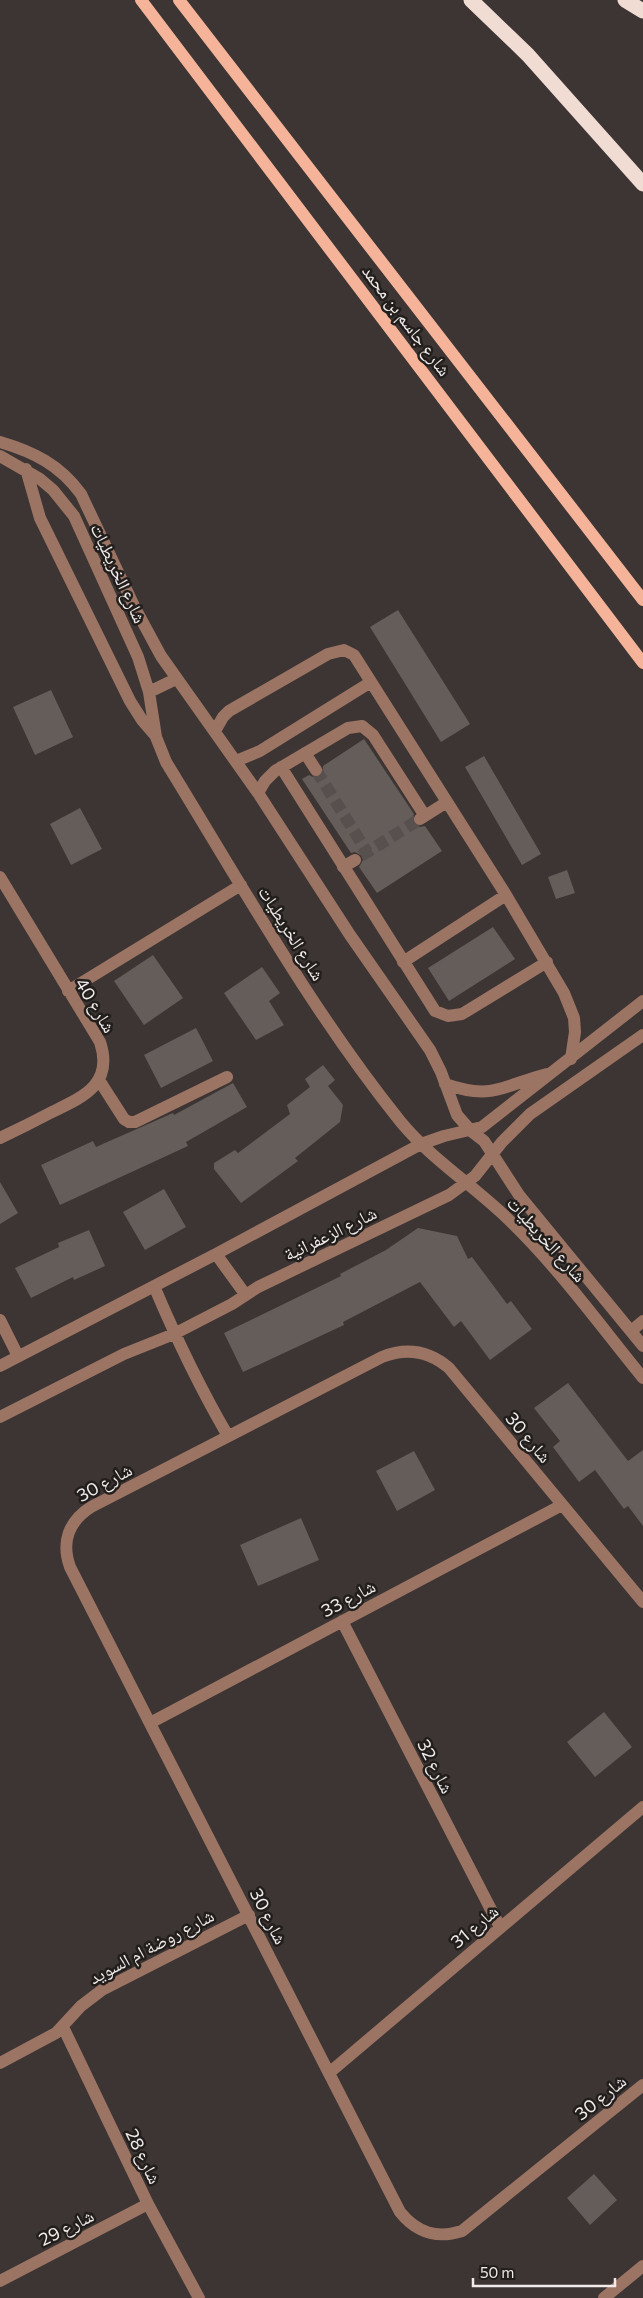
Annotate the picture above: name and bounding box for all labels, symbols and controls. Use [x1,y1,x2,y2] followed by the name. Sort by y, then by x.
[356,260,456,381] street label: شارع جاسم بن محمد
[85,520,152,627] street label: شارع الخريطيات
[253,882,330,985] street label: شارع الخريطيات
[70,974,121,1037] street label: شارع 40
[502,1192,591,1287] street label: شارع الخريطيات
[280,1201,380,1266] street label: شارع الزعفرانية
[501,1407,557,1468] street label: شارع 30
[73,1458,136,1507] street label: شارع 30
[317,1575,379,1622] street label: شارع 33
[412,1735,459,1797] street label: شارع 32
[245,1884,292,1948] street label: شارع 30
[446,1900,503,1953] street label: شارع 31
[85,1904,218,1990] street label: شارع روضة ام السويد
[570,2070,631,2125] street label: شارع 30
[120,2125,167,2188] street label: شارع 28
[35,2204,98,2251] street label: شارع 29
[473,2256,616,2288] scale bar
[480,2263,514,2281] text: 50 m

